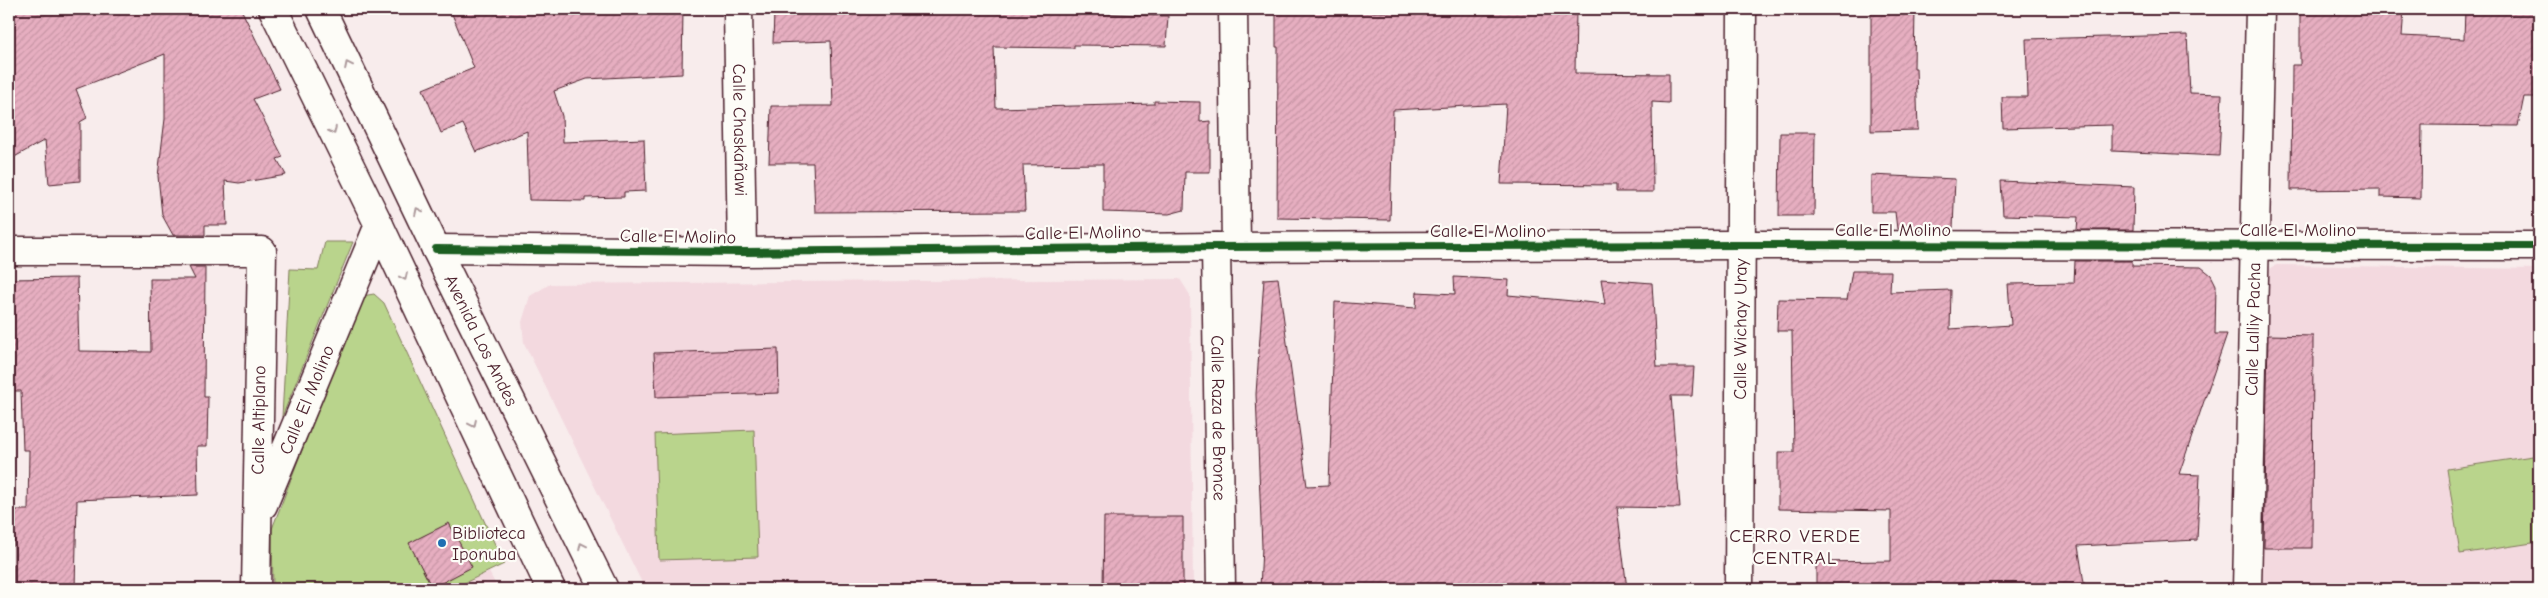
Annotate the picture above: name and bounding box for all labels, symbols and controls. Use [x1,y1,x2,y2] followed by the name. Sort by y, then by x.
[344,61,354,70] one-way arrow
[728,64,752,196] street label: Calle Chaskañawi
[327,126,337,135] one-way arrow
[414,207,424,216] one-way arrow
[1835,220,1951,241] street label: Calle El Molino
[2240,220,2356,241] street label: Calle El Molino
[1025,221,1141,245] street label: Calle El Molino
[1430,221,1546,242] street label: Calle El Molino
[620,225,736,249] street label: Calle El Molino
[1729,257,1751,400] street label: Calle Wichay Uray
[2241,262,2265,396] street label: Calle Lalliy Pacha
[440,271,522,409] street label: Avenida Los Andes
[398,272,408,281] one-way arrow
[1207,335,1230,501] street label: Calle Raza de Bronce
[275,342,339,457] street label: Calle El Molino
[248,365,270,475] street label: Calle Altiplano
[467,419,478,428] one-way arrow
[452,523,526,565] place label: Biblioteca Iponuba
[1729,525,1861,569] district label: CERRO VERDE CENTRAL
[436,537,448,549] marker: Biblioteca Iponuba
[578,542,588,551] one-way arrow

